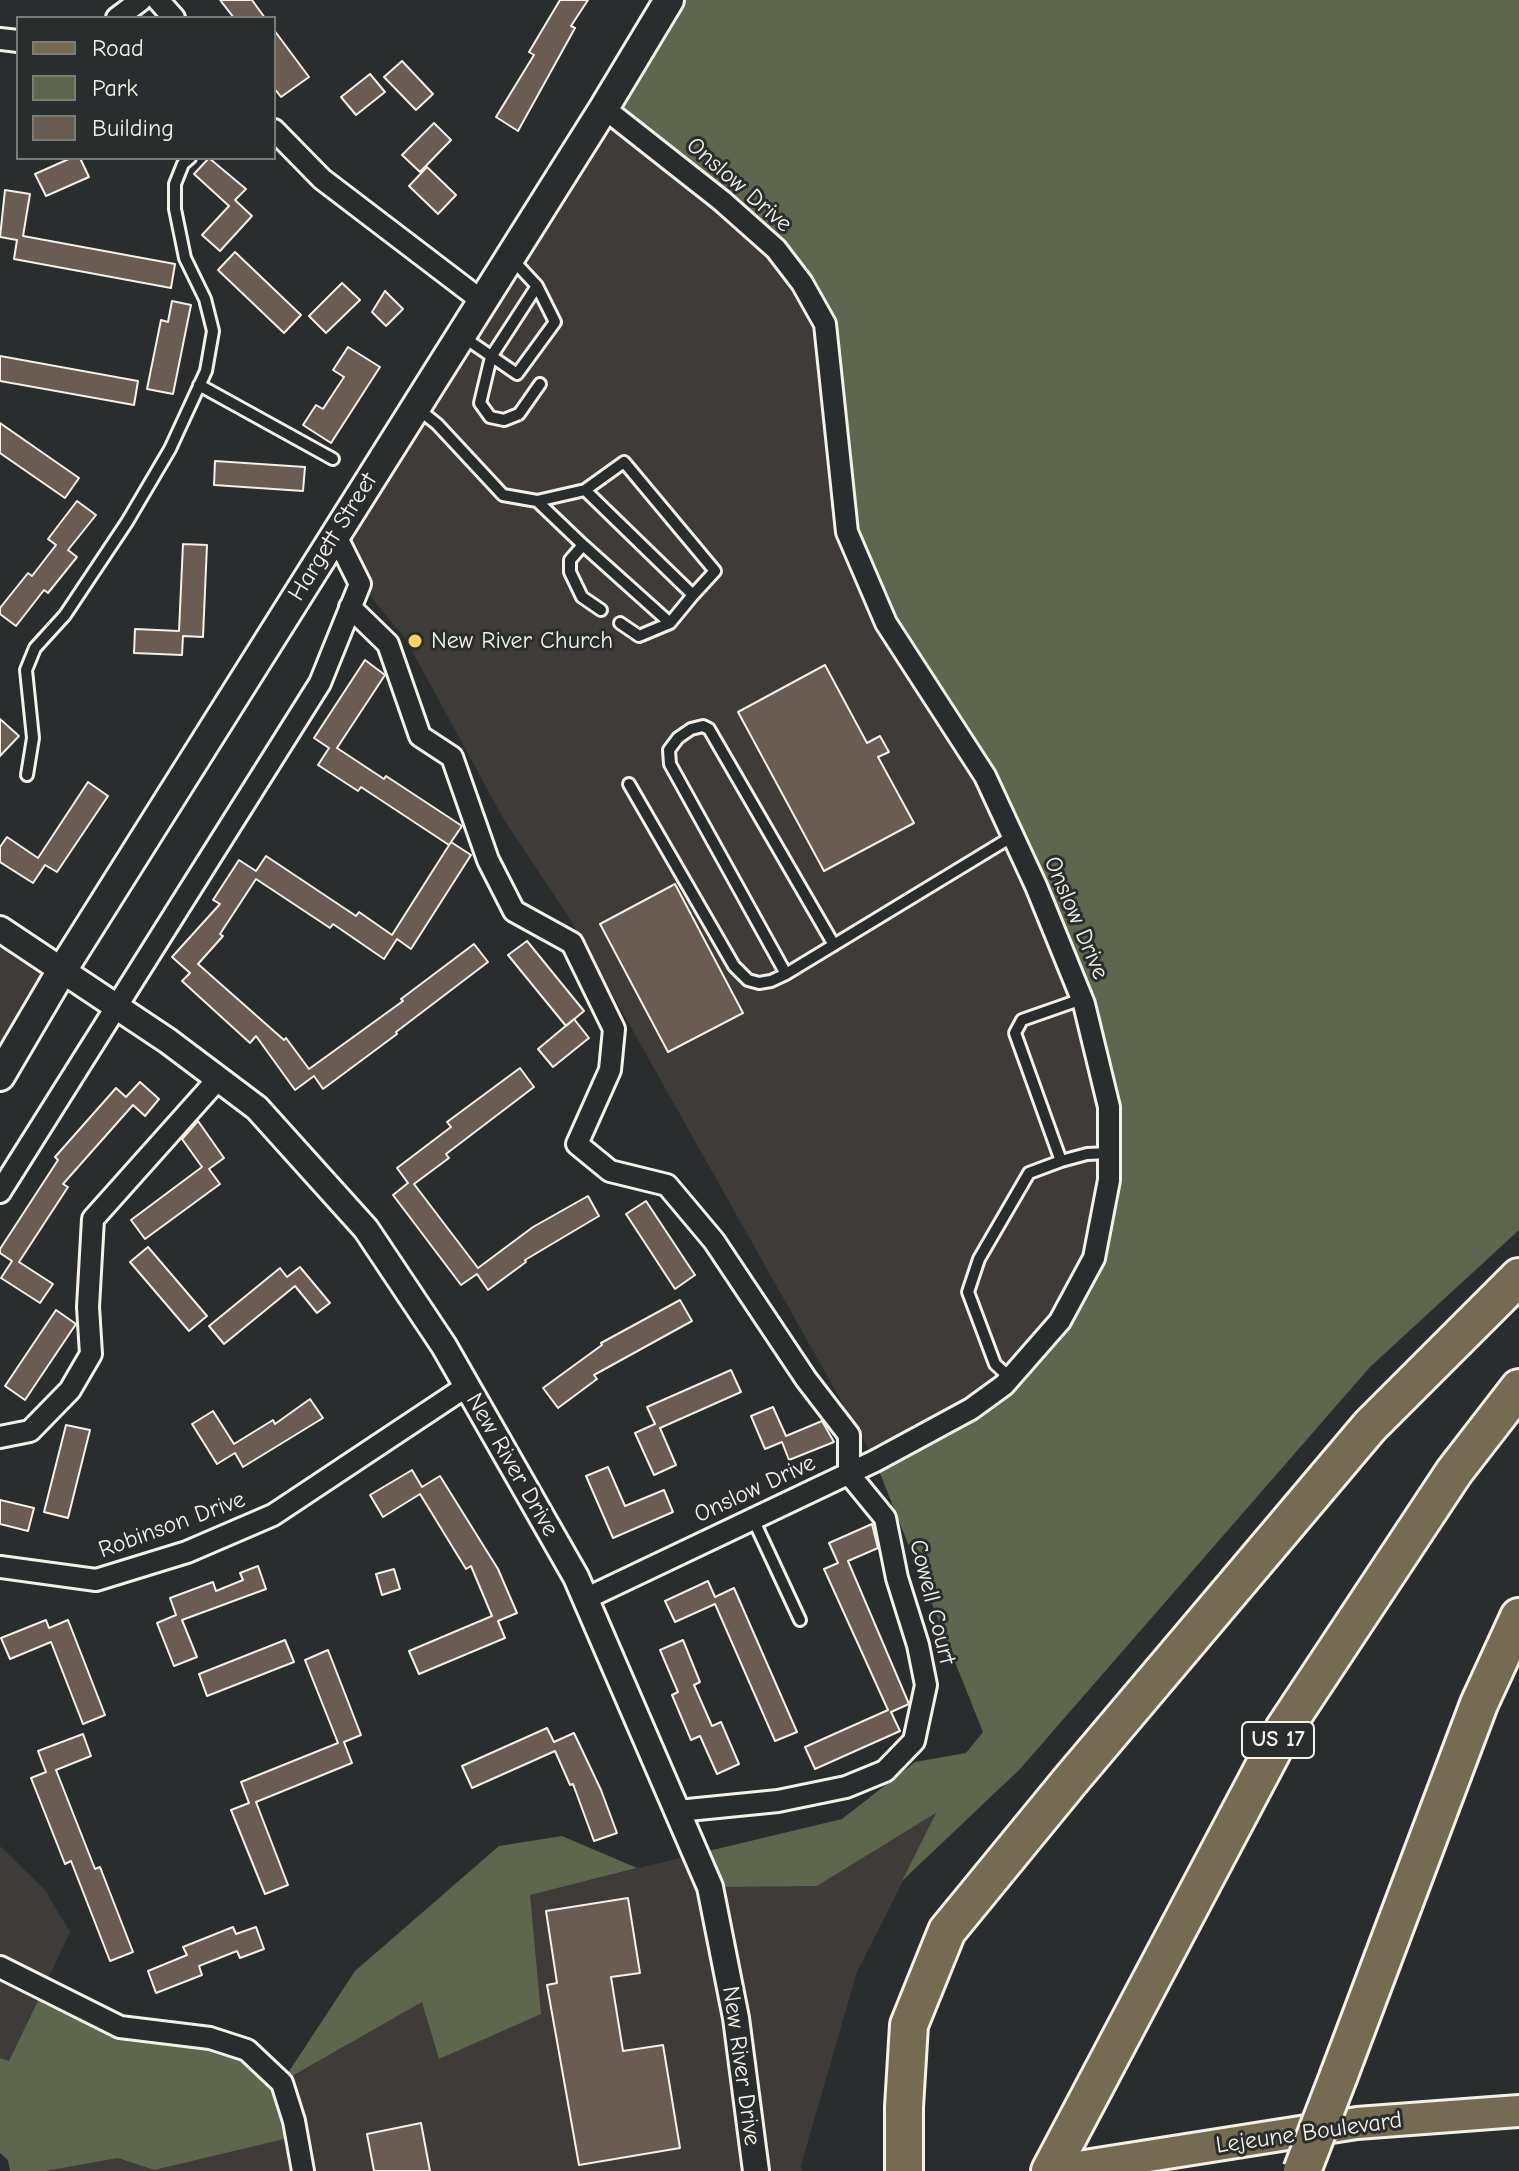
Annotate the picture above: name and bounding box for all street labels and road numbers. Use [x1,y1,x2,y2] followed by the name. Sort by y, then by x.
[680,131,798,239] street label: Onslow Drive
[282,468,384,606] street label: Hargett Street
[1037,852,1115,984] street label: Onslow Drive
[459,1388,565,1542] street label: New River Drive
[690,1448,820,1530] street label: Onslow Drive
[95,1485,249,1565] street label: Robinson Drive
[903,1537,961,1667] street label: Cowell Court
[1242,1722,1314,1758] road number: US 17
[716,1984,766,2148] street label: New River Drive
[1214,2106,1404,2160] street label: Lejeune Boulevard

